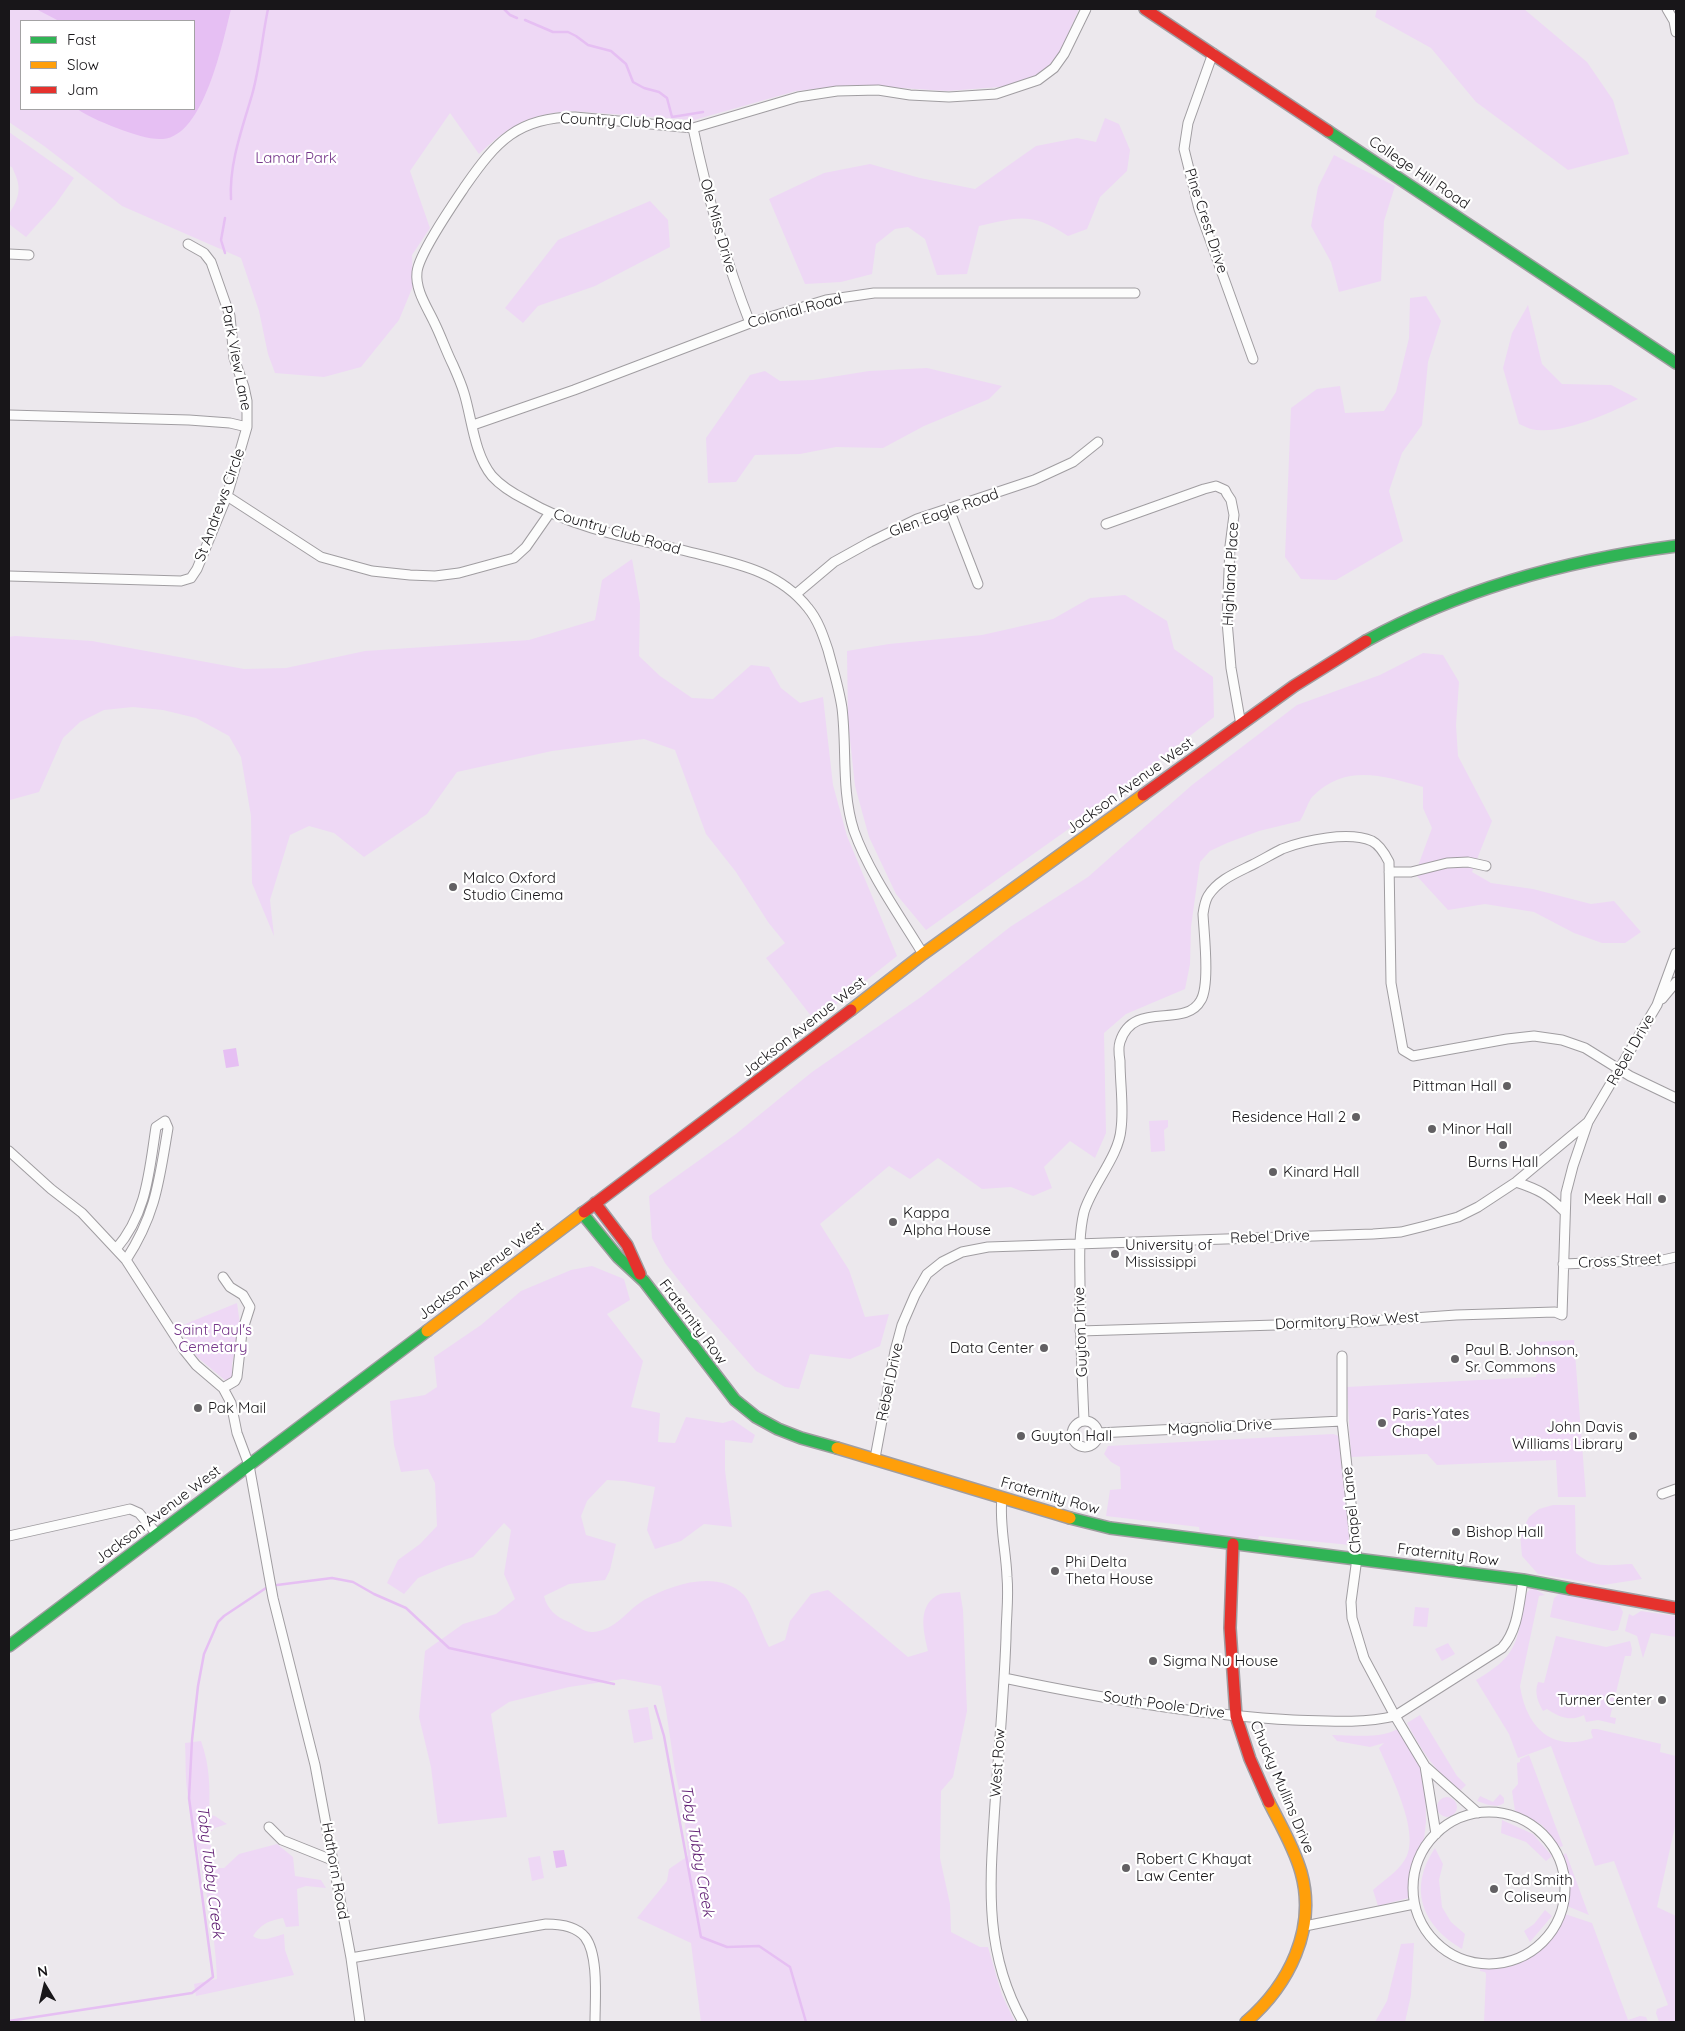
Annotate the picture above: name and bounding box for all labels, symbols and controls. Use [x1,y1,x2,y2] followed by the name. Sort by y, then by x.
[20,20,195,110] legend
[67,30,96,49] text: Fast
[67,55,99,74] text: Slow
[67,80,98,99] text: Jam
[560,110,692,134] street label: Country Club Road
[1365,133,1473,213] street label: College Hill Road
[255,149,337,167] park label: Lamar Park
[1181,166,1231,276] street label: Pine Crest Drive
[696,177,740,275] street label: Ole Miss Drive
[746,290,844,332] street label: Colonial Road
[217,304,255,412] street label: Park View Lane
[191,446,249,564] street label: St Andrews Circle
[887,485,1001,541] street label: Glen Eagle Road
[551,505,683,559] street label: Country Club Road
[1219,522,1243,626] street label: Highland Place
[1063,734,1197,838] street label: Jackson Avenue West
[463,869,563,904] place label: Malco Oxford Studio Cinema
[447,881,459,893] marker: Malco Oxford Studio Cinema
[738,973,870,1081] street label: Jackson Avenue West
[1603,1011,1659,1089] street label: Rebel Drive
[1412,1077,1497,1095] place label: Pittman Hall
[1501,1080,1513,1092] marker: Pittman Hall
[1232,1108,1346,1126] place label: Residence Hall 2
[1350,1111,1362,1123] marker: Residence Hall 2
[1442,1120,1512,1138] place label: Minor Hall
[1426,1123,1438,1135] marker: Minor Hall
[1497,1139,1509,1151] marker: Burns Hall
[1468,1153,1538,1171] place label: Burns Hall
[1283,1163,1360,1181] place label: Kinard Hall
[1267,1166,1279,1178] marker: Kinard Hall
[1584,1190,1652,1208] place label: Meek Hall
[1656,1193,1668,1205] marker: Meek Hall
[903,1204,991,1239] place label: Kappa Alpha House
[887,1216,899,1228] marker: Kappa Alpha House
[415,1218,547,1324] street label: Jackson Avenue West
[1230,1227,1310,1247] street label: Rebel Drive
[1125,1236,1212,1271] place label: University of Mississippi
[1109,1248,1121,1260] marker: University of Mississippi
[1578,1250,1662,1272] street label: Cross Street
[655,1276,731,1368] street label: Fraternity Row
[1070,1287,1092,1377] street label: Guyton Drive
[1274,1308,1420,1334] street label: Dormitory Row West
[174,1321,252,1356] park label: Saint Paul's Cemetary
[950,1339,1034,1357] place label: Data Center
[873,1341,907,1423] street label: Rebel Drive
[1465,1341,1578,1376] place label: Paul B. Johnson, Sr. Commons
[1038,1342,1050,1354] marker: Data Center
[1449,1353,1461,1365] marker: Paul B. Johnson, Sr. Commons
[208,1399,266,1417] place label: Pak Mail
[192,1402,204,1414] marker: Pak Mail
[1392,1405,1469,1440] place label: Paris-Yates Chapel
[1167,1415,1273,1439] street label: Magnolia Drive
[1376,1417,1388,1429] marker: Paris-Yates Chapel
[1512,1418,1623,1453] place label: John Davis Williams Library
[1031,1427,1112,1445] place label: Guyton Hall
[1015,1430,1027,1442] marker: Guyton Hall
[1627,1430,1639,1442] marker: John Davis Williams Library
[92,1462,224,1568] street label: Jackson Avenue West
[1339,1466,1365,1554] street label: Chapel Lane
[998,1473,1102,1519] street label: Fraternity Row
[1466,1523,1544,1541] place label: Bishop Hall
[1450,1526,1462,1538] marker: Bishop Hall
[1396,1540,1500,1570] street label: Fraternity Row
[1065,1553,1153,1588] place label: Phi Delta Theta House
[1049,1565,1061,1577] marker: Phi Delta Theta House
[1163,1652,1278,1670] place label: Sigma Nu House
[1147,1655,1159,1667] marker: Sigma Nu House
[1102,1688,1226,1722] street label: South Poole Drive
[1557,1691,1652,1709] place label: Turner Center
[1656,1694,1668,1706] marker: Turner Center
[1246,1718,1318,1856] street label: Chucky Mullins Drive
[987,1728,1009,1798] street label: West Row
[676,1784,718,1918] water label: Toby Tubby Creek
[192,1805,228,1939] water label: Toby Tubby Creek
[318,1821,352,1921] street label: Hathorn Road
[1136,1850,1252,1885] place label: Robert C Khayat Law Center
[1120,1862,1132,1874] marker: Robert C Khayat Law Center
[1504,1871,1573,1906] place label: Tad Smith Coliseum
[1488,1883,1500,1895] marker: Tad Smith Coliseum
[20,1961,70,2011] north arrow
[36,1961,49,1981] text: N

